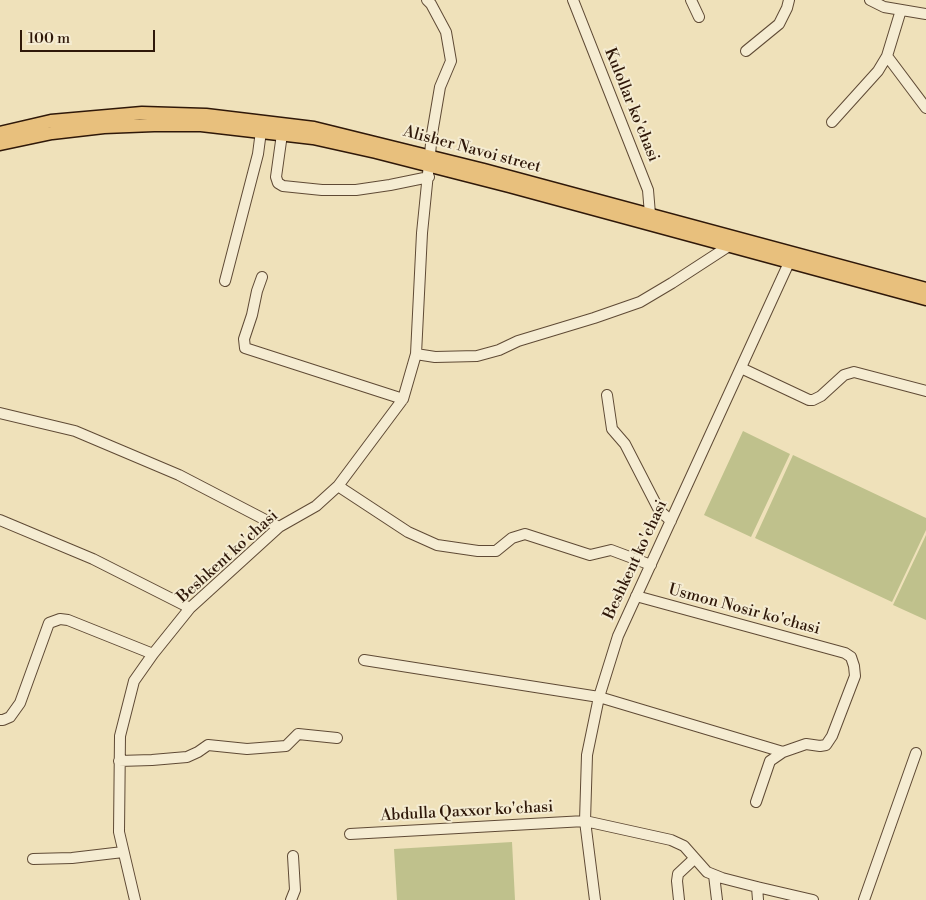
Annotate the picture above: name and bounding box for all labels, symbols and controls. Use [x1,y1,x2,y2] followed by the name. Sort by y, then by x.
[22,20,158,52] scale bar
[28,29,70,48] text: 100 m
[599,45,663,165] street label: Kulollar ko'chasi
[401,122,543,178] street label: Alisher Navoi street
[600,497,672,623] street label: Beshkent ko'chasi
[174,507,282,607] street label: Beshkent ko'chasi
[666,581,822,639] street label: Usmon Nosir ko'chasi
[380,798,554,826] street label: Abdulla Qaxxor ko'chasi

